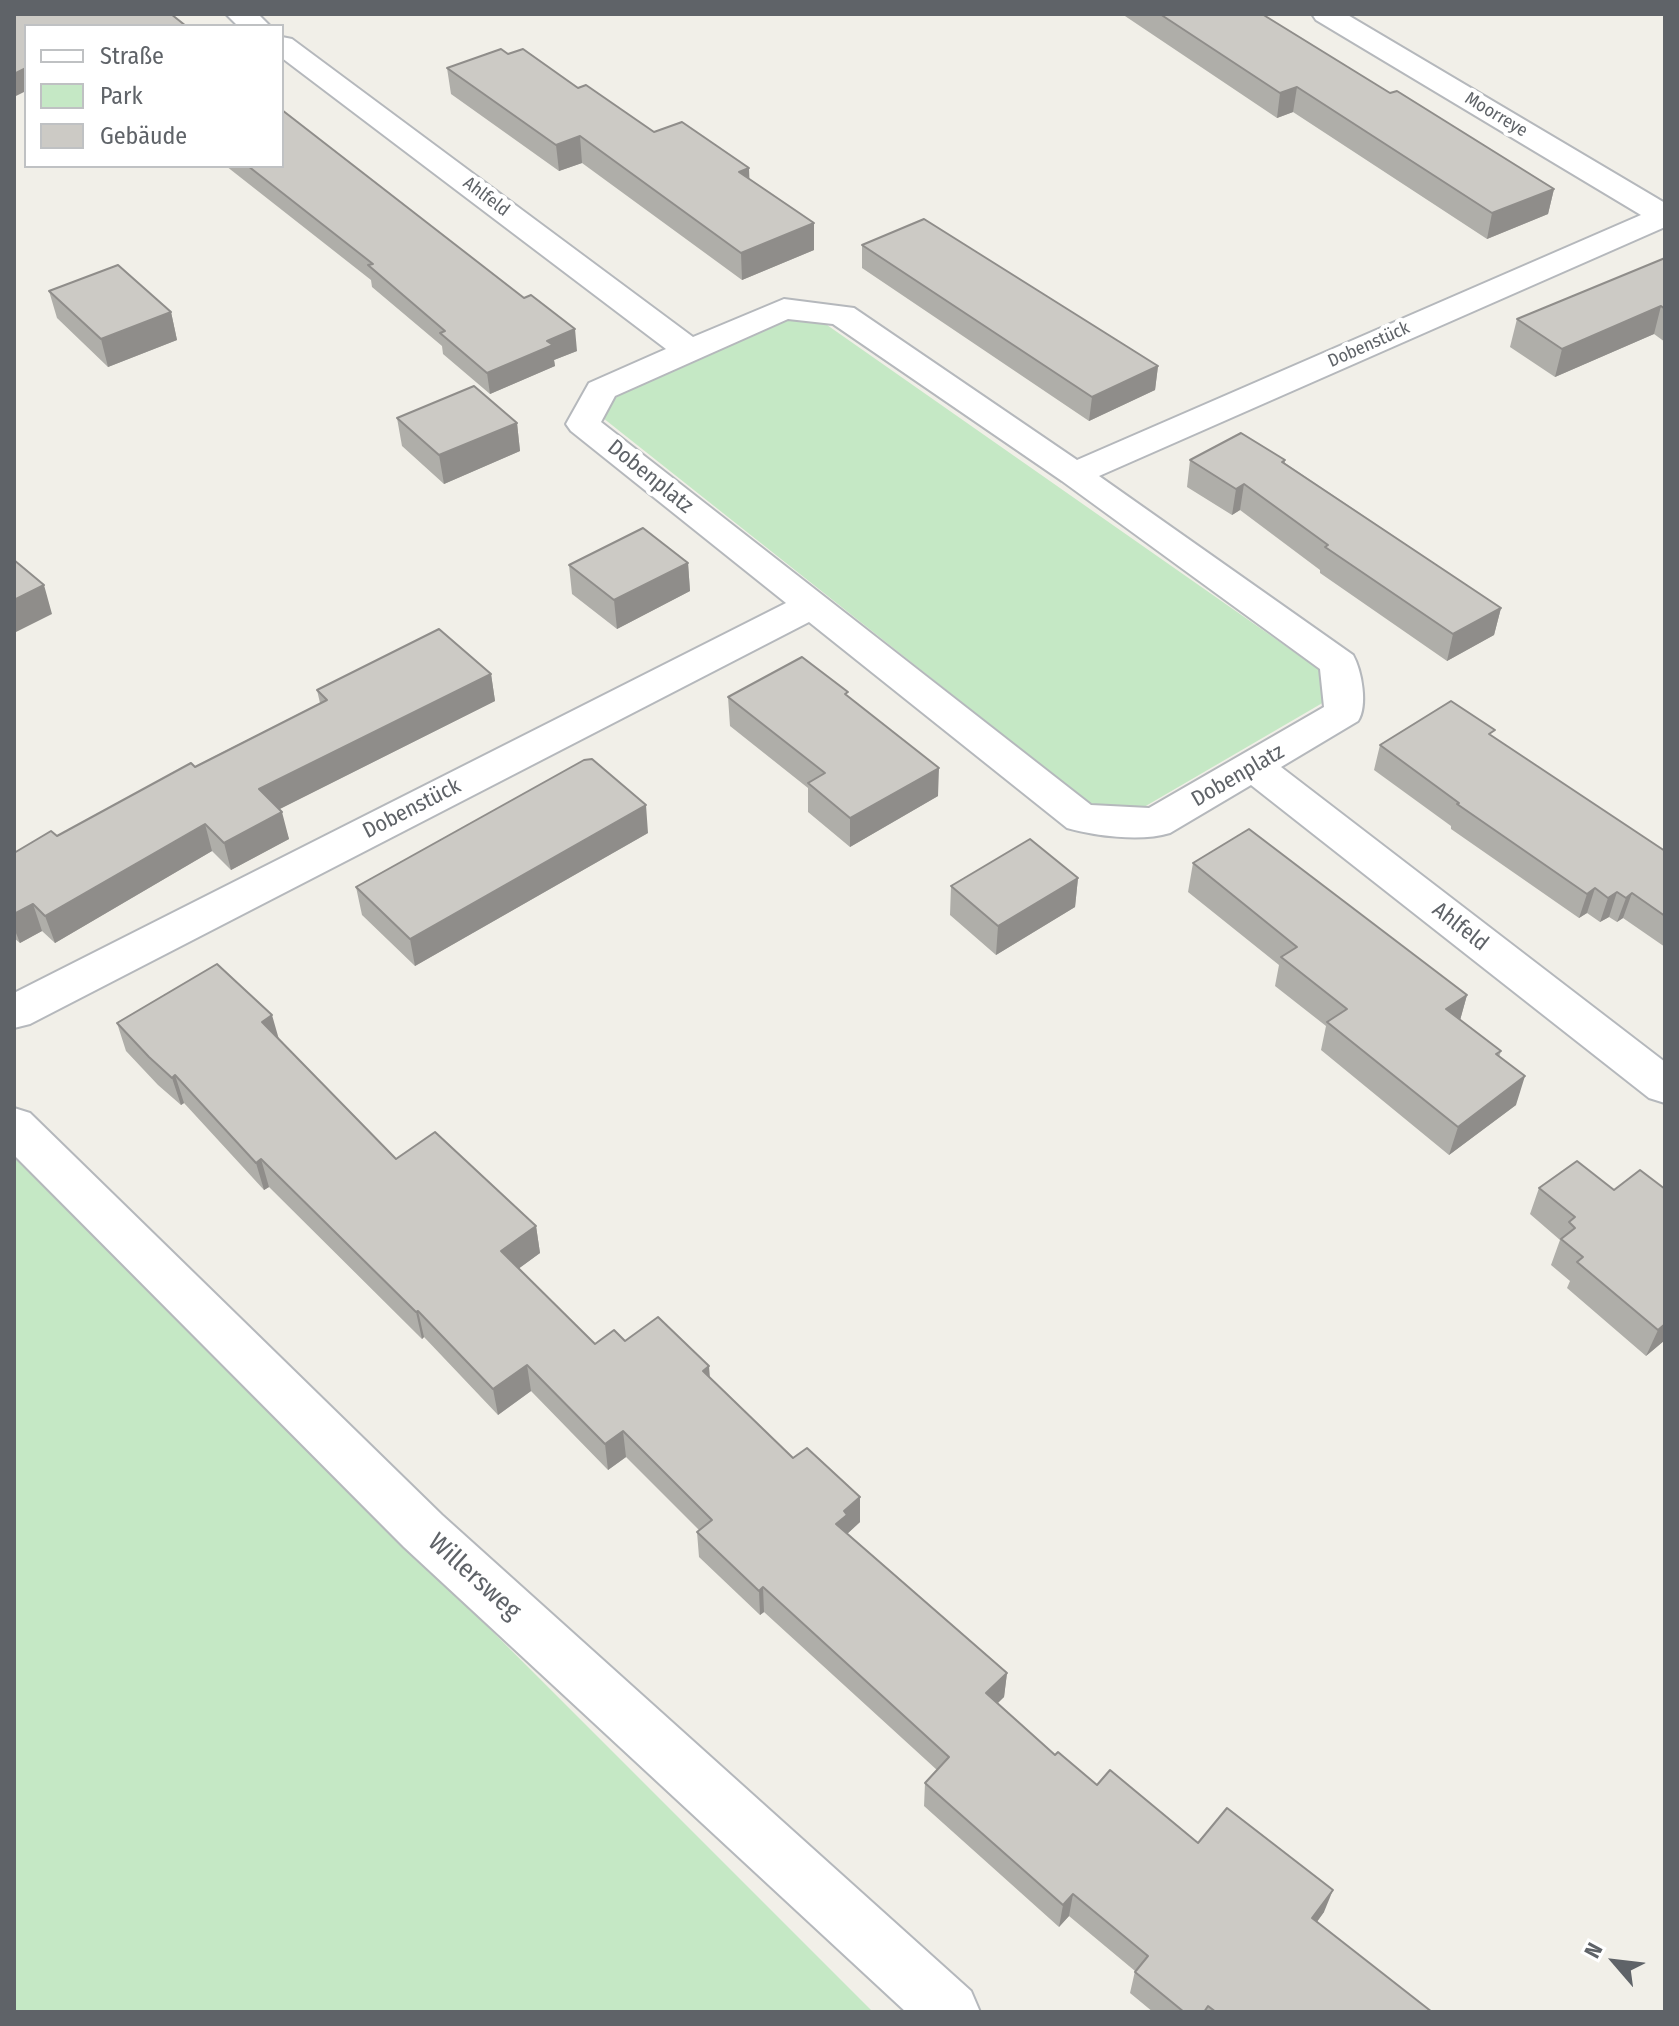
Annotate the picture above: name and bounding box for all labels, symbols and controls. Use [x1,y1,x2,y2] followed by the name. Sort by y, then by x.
[24,24,284,168] legend
[100,42,164,70] text: Straße
[100,82,143,110] text: Park
[1461,88,1531,142] street label: Moorreye
[100,122,187,150] text: Gebäude
[459,173,513,221] street label: Ahlfeld
[1325,317,1413,373] street label: Dobenstück
[602,434,698,520] street label: Dobenplatz
[1187,739,1289,813] street label: Dobenplatz
[359,773,465,845] street label: Dobenstück
[1427,897,1493,957] street label: Ahlfeld
[421,1527,527,1627] street label: Willersweg
[1575,1922,1655,2002] north arrow
[1578,1938,1608,1963] text: N

